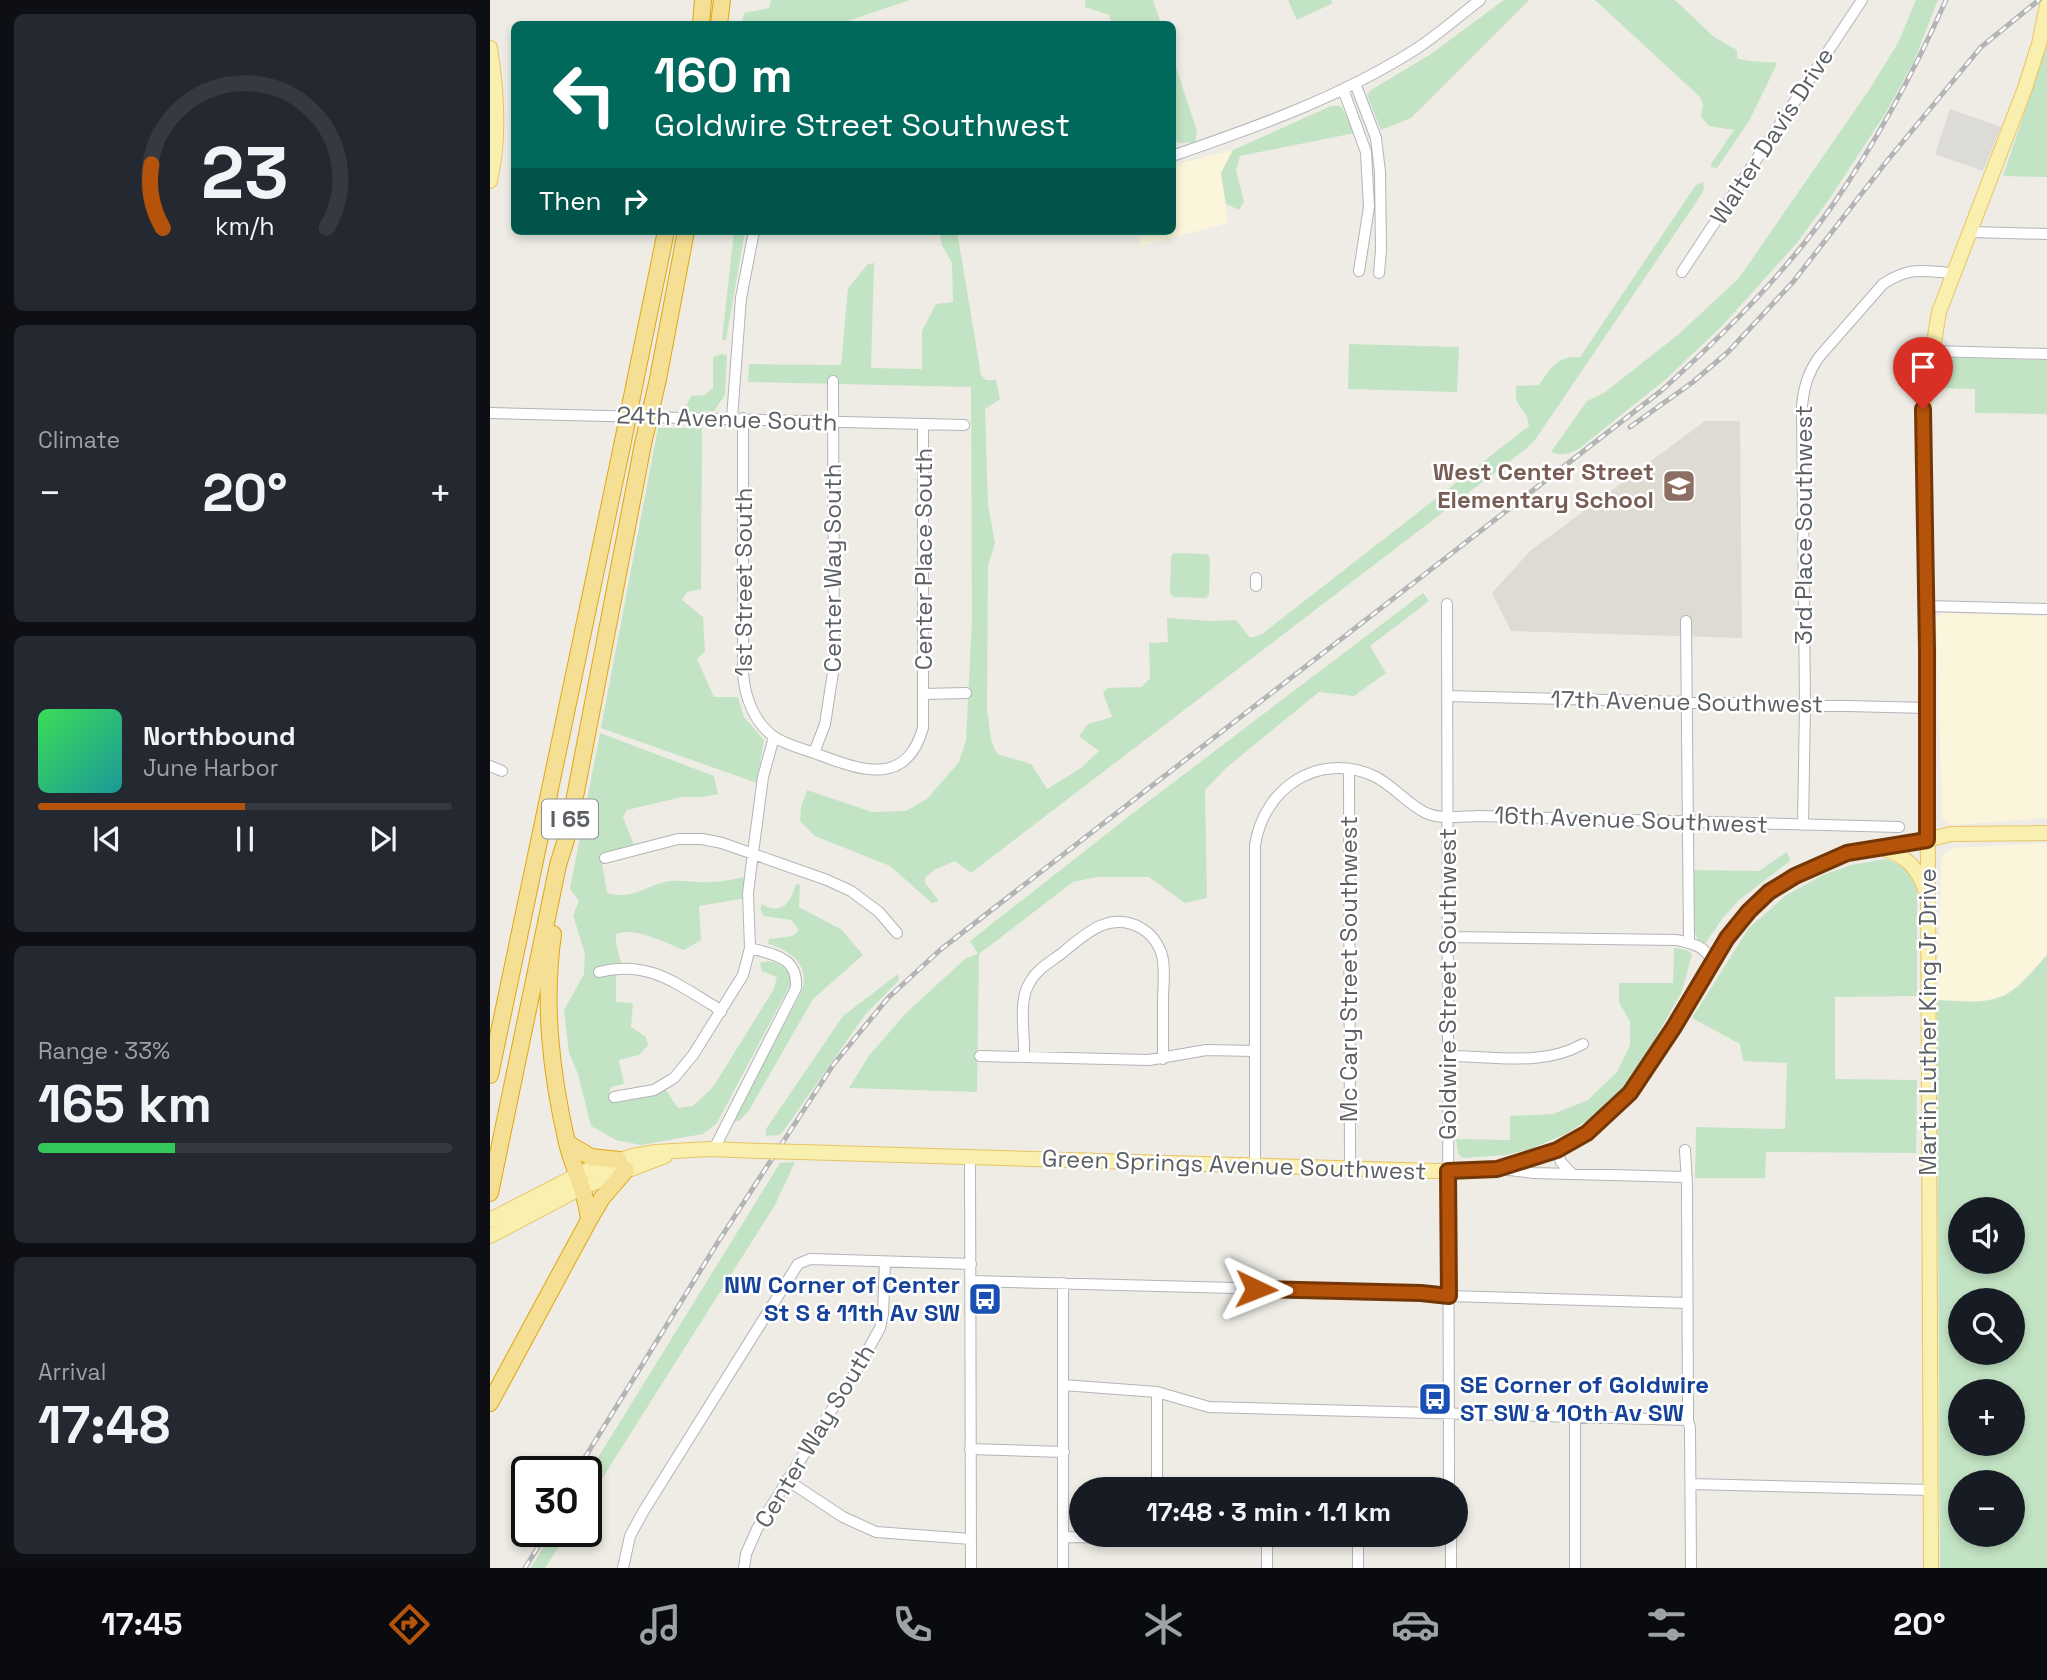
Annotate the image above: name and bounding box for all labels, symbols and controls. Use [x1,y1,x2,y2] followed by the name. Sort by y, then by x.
[1703,41,1840,230] street label: Walter Davis Drive
[654,44,792,106] text: 160 m
[539,49,630,140] icon: left
[654,105,1070,145] text: Goldwire Street Southwest
[201,127,289,220] text: 23
[616,182,654,220] icon: right
[539,184,602,218] text: Then
[215,210,275,242] text: km/h
[1893,337,1953,409] pin
[1904,348,1942,386] icon: arrive
[616,399,838,438] street label: 24th Avenue South
[1788,405,1819,645] street label: 3rd Place Southwest
[38,425,120,455] text: Climate
[908,448,939,670] street label: Center Place South
[1433,456,1654,515] place label: West Center Street Elementary School
[202,460,288,526] text: 20°
[817,464,848,672] street label: Center Way South
[1660,467,1698,505] school or university icon: West Center Street Elementary School
[38,469,62,517] text: −
[428,469,452,517] text: +
[728,487,759,677] street label: 1st Street South
[1550,684,1824,719] street label: 17th Avenue Southwest
[143,719,296,753] text: Northbound
[143,753,278,783] text: June Harbor
[1494,799,1768,840] street label: 16th Avenue Southwest
[542,800,598,838] road number: I 65
[1333,816,1364,1122] street label: Mc Cary Street Southwest
[88,820,126,858] icon: previous
[226,820,264,858] icon: pause
[364,820,402,858] icon: next
[1432,828,1463,1140] street label: Goldwire Street Southwest
[1912,868,1943,1176] street label: Martin Luther King Jr Drive
[38,1036,170,1066] text: Range · 33%
[38,1071,212,1137] text: 165 km
[1041,1142,1427,1187] street label: Green Springs Avenue Southwest
[1948,1197,2025,1547] map controls
[1948,1197,2025,1274] button: sound
[1219,1252,1293,1326] position arrow
[724,1269,960,1328] place label: NW Corner of Center St S & 11th Av SW
[966,1280,1004,1318] bus stop icon: NW Corner of Center St S & 11th Av SW
[1948,1288,2025,1365] button: search
[747,1338,882,1533] street label: Center Way South
[38,1357,106,1387] text: Arrival
[1460,1369,1709,1428] place label: SE Corner of Goldwire ST SW & 10th Av SW
[1948,1379,2025,1456] button: +
[1416,1380,1454,1418] bus stop icon: SE Corner of Goldwire ST SW & 10th Av SW
[38,1392,170,1458] text: 17:48
[511,1456,602,1547] speed limit sign: 30
[1948,1470,2025,1547] button: −
[1146,1495,1391,1529] text: 17:48 · 3 min · 1.1 km
[385,1600,434,1649] icon: directions
[636,1600,685,1649] icon: music
[888,1600,937,1649] icon: phone
[1139,1600,1188,1649] icon: climate
[1391,1600,1440,1649] icon: car
[1642,1600,1691,1649] icon: filters
[101,1604,182,1644] text: 17:45
[1893,1604,1946,1644] text: 20°

